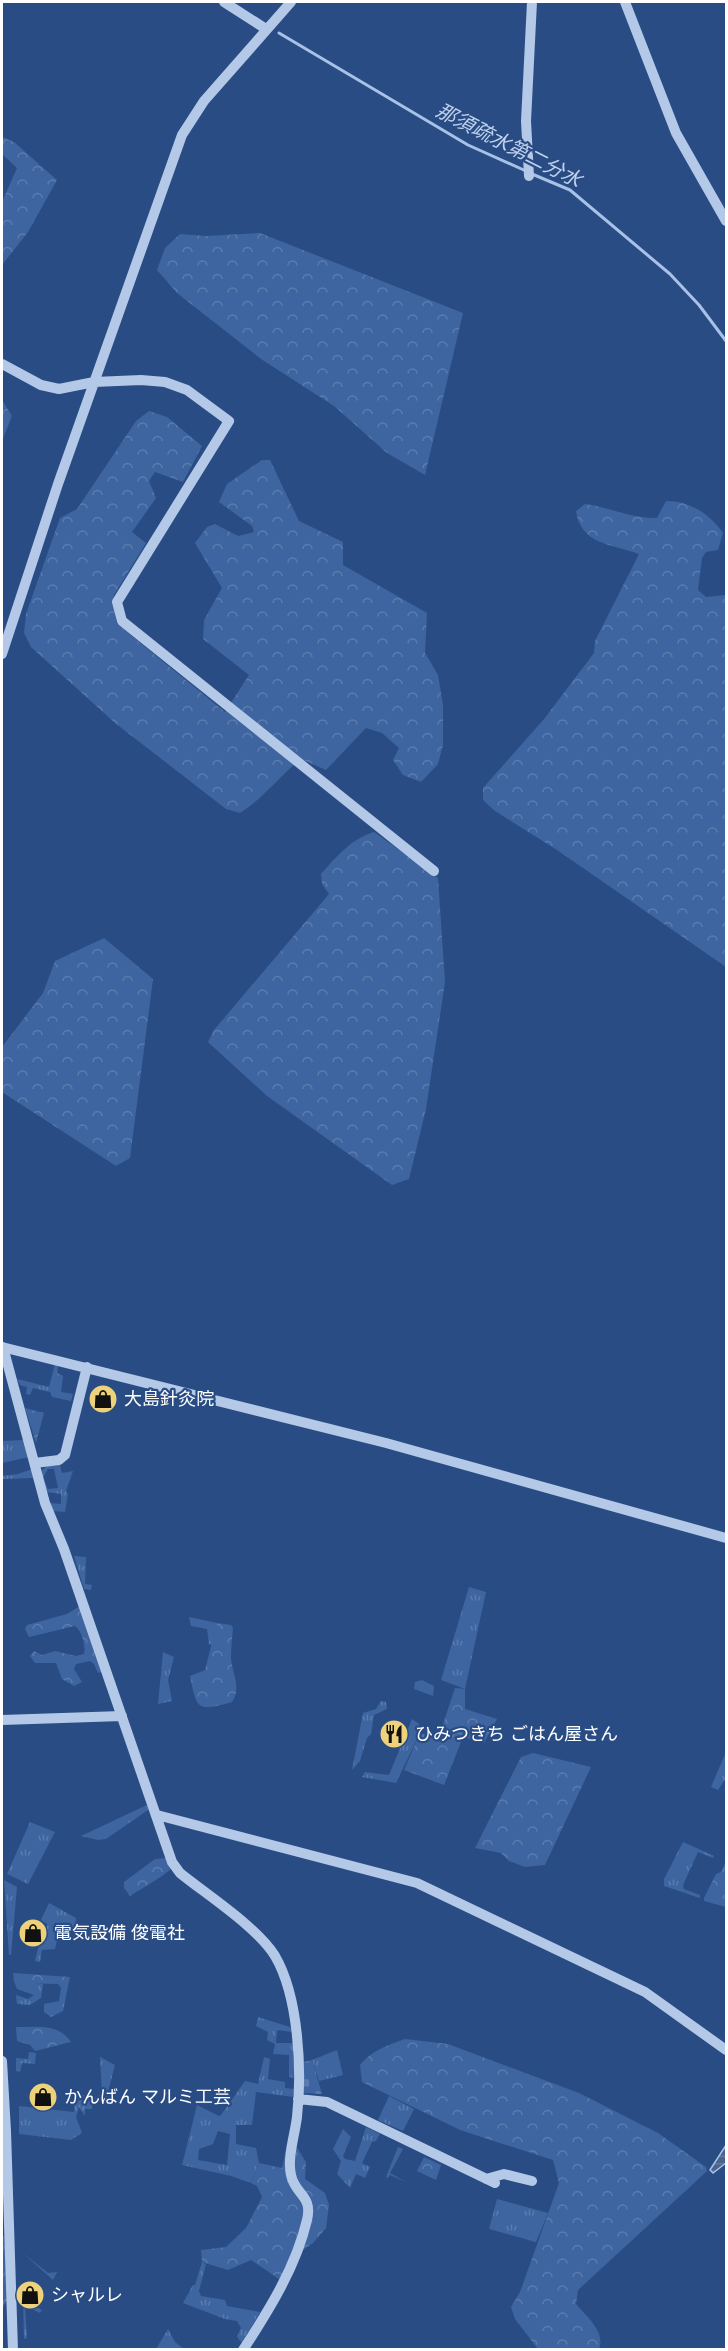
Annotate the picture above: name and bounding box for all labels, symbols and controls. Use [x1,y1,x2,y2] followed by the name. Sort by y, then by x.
[433,99,587,192] water label: 那須疏水第二分水
[87,1383,119,1415] shop icon: 大島針灸院
[124,1389,214,1409] place label: 大島針灸院
[378,1718,410,1750] restaurant icon: ひみつきち ごはん屋さん
[415,1724,618,1744] place label: ひみつきち ごはん屋さん
[17,1917,49,1949] shop icon: 電気設備 俊電社
[54,1923,185,1943] place label: 電気設備 俊電社
[27,2081,59,2113] shop icon: かんばん マルミ工芸
[64,2087,231,2107] place label: かんばん マルミ工芸
[14,2279,46,2311] shop icon: シャルレ
[51,2285,123,2305] place label: シャルレ

